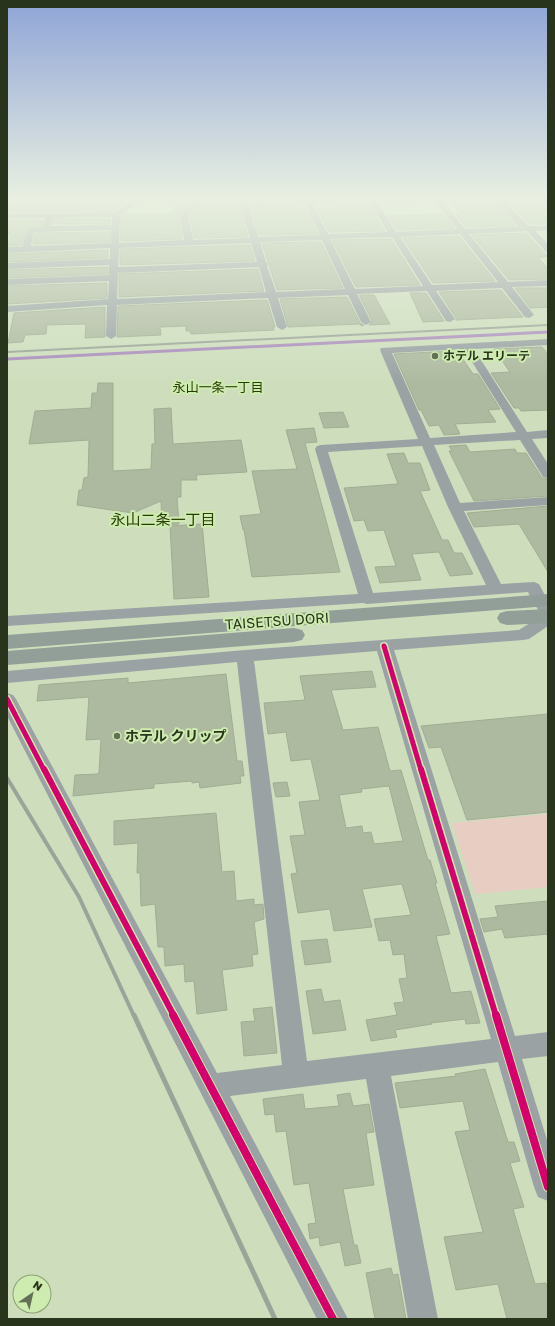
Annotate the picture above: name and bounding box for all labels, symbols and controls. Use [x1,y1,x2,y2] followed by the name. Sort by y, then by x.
[443,348,530,363] place label: ホテル エリーテ
[430,351,440,361] marker: ホテル エリーテ
[172,379,264,395] district label: 永山一条一丁目
[110,510,216,528] district label: 永山二条一丁目
[224,608,330,633] street label: TAISETSU DORI
[125,727,227,744] place label: ホテル クリップ
[112,731,122,741] marker: ホテル クリップ
[12,1274,52,1314] north arrow
[31,1278,45,1293] text: N

